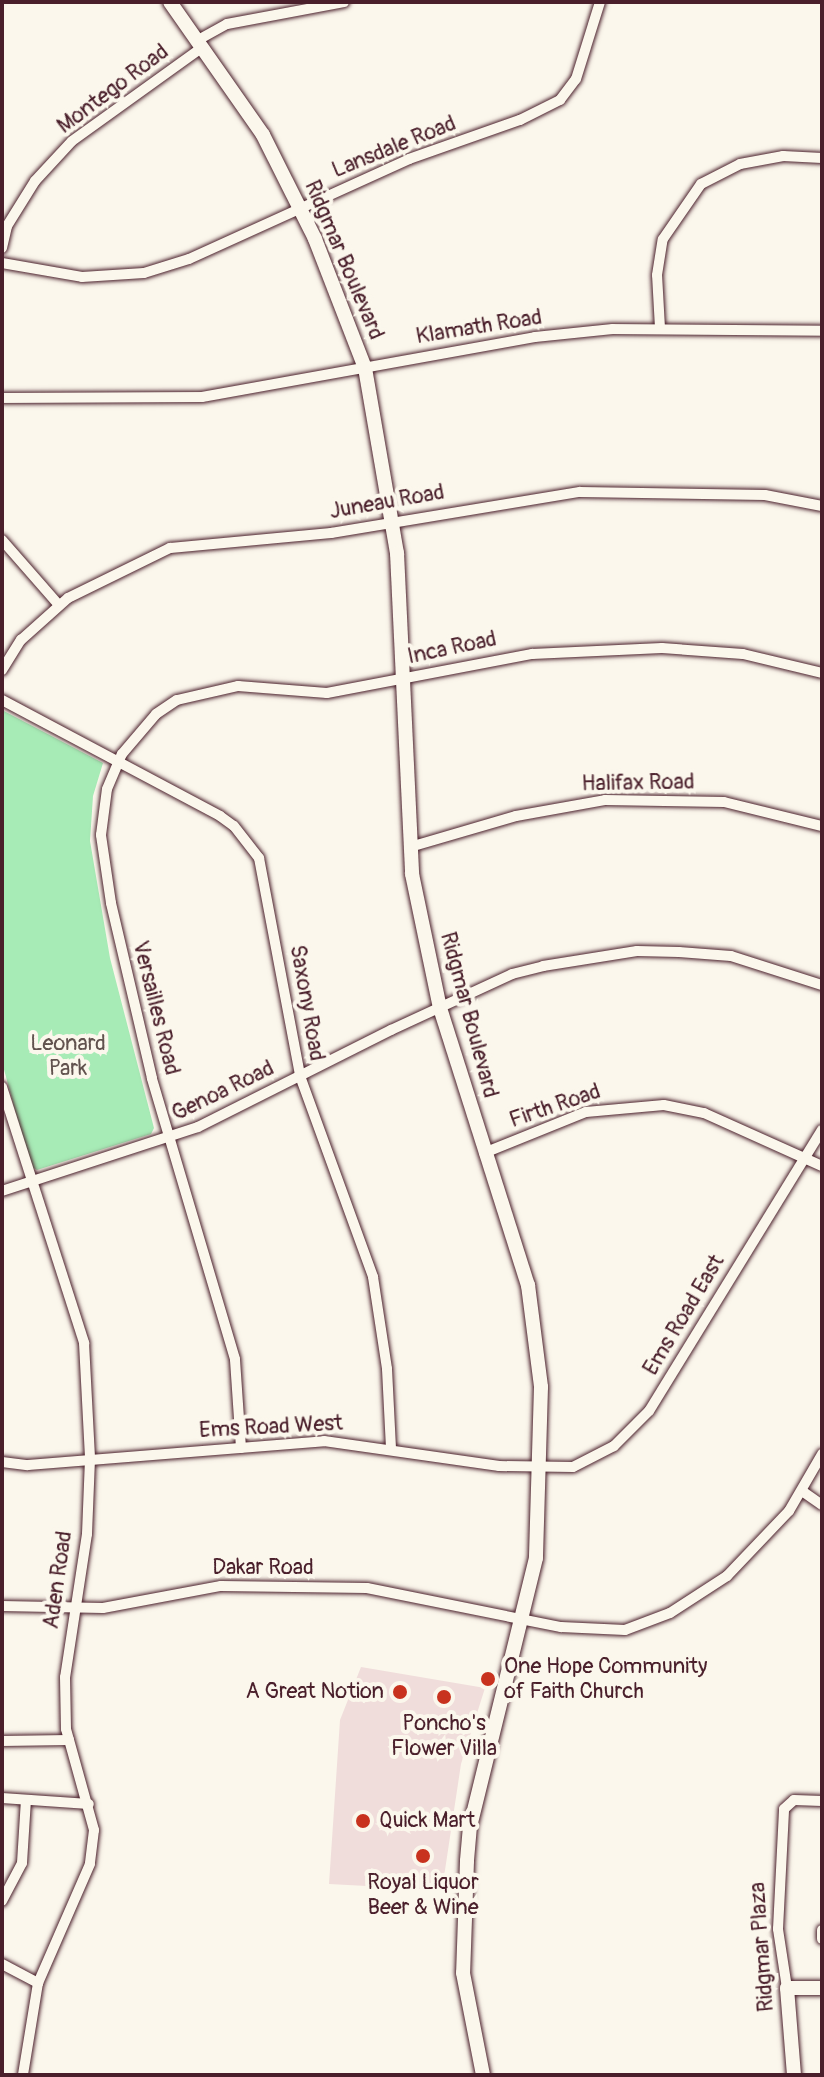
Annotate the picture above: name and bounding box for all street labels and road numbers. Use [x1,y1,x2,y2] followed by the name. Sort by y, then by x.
[52,39,174,139] street label: Montego Road
[328,110,460,184] street label: Lansdale Road
[299,176,389,344] street label: Ridgmar Boulevard
[414,304,544,350] street label: Klamath Road
[328,479,446,525] street label: Juneau Road
[405,626,499,670] street label: Inca Road
[581,769,695,797] street label: Halifax Road
[434,929,504,1101] street label: Ridgmar Boulevard
[127,938,185,1078] street label: Versailles Road
[284,943,330,1063] street label: Saxony Road
[168,1055,278,1127] street label: Genoa Road
[506,1078,604,1134] street label: Firth Road
[638,1250,730,1380] street label: Ems Road East
[198,1410,344,1444] street label: Ems Road West
[38,1529,78,1631] street label: Aden Road
[212,1555,314,1581] street label: Dakar Road
[744,1881,780,2013] street label: Ridgmar Plaza

